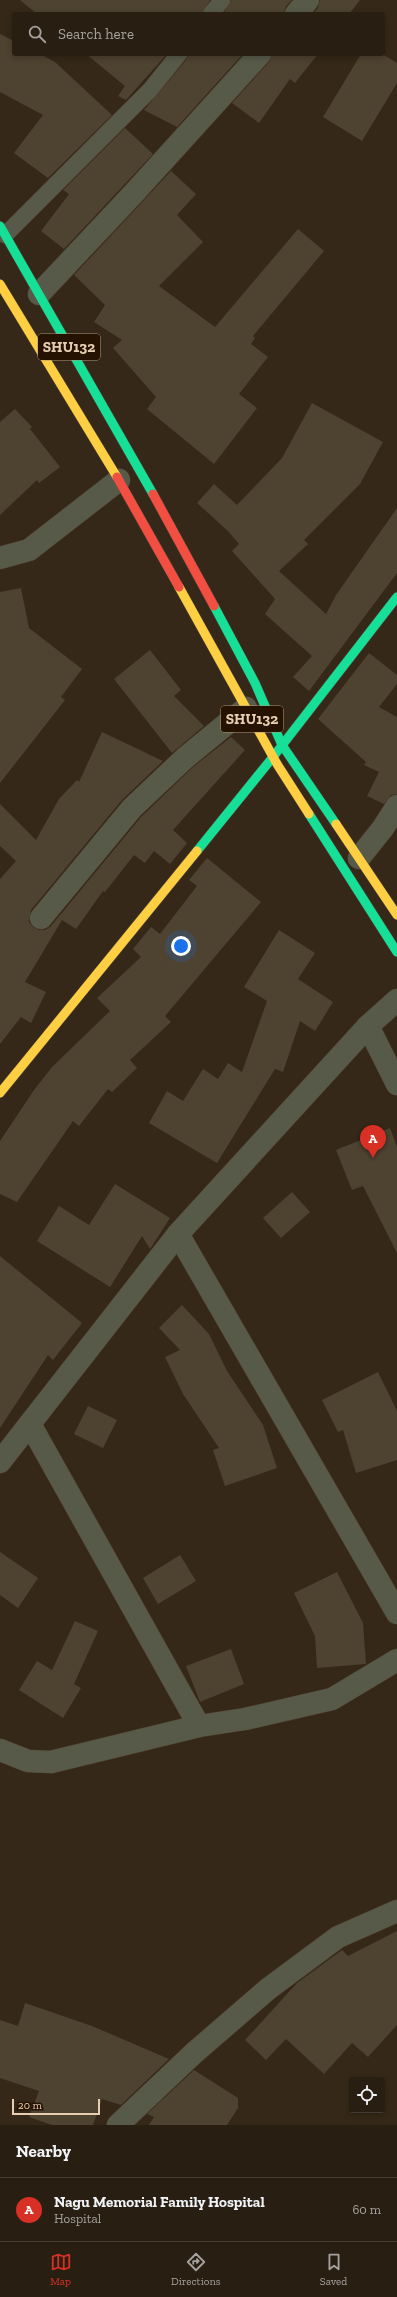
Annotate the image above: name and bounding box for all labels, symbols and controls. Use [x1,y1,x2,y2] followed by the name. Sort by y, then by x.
[12,12,385,56] search box
[26,23,48,45] icon: search
[58,25,134,43] text: Search here
[38,334,100,360] road number: SHU132
[221,706,283,732] road number: SHU132
[171,936,191,956] your location
[360,1125,386,1158] pin: A
[349,2077,385,2113] map controls
[349,2077,385,2113] button: locate
[12,2097,100,2116] scale bar
[18,2099,42,2112] text: 20 m
[16,2141,71,2161] text: Nearby
[54,2193,265,2211] text: Nagu Memorial Family Hospital
[25,2202,33,2217] text: A
[352,2202,381,2217] text: 60 m
[54,2211,101,2226] text: Hospital
[50,2251,72,2288] tab: Map
[171,2251,221,2288] tab: Directions
[320,2251,347,2288] tab: Saved

